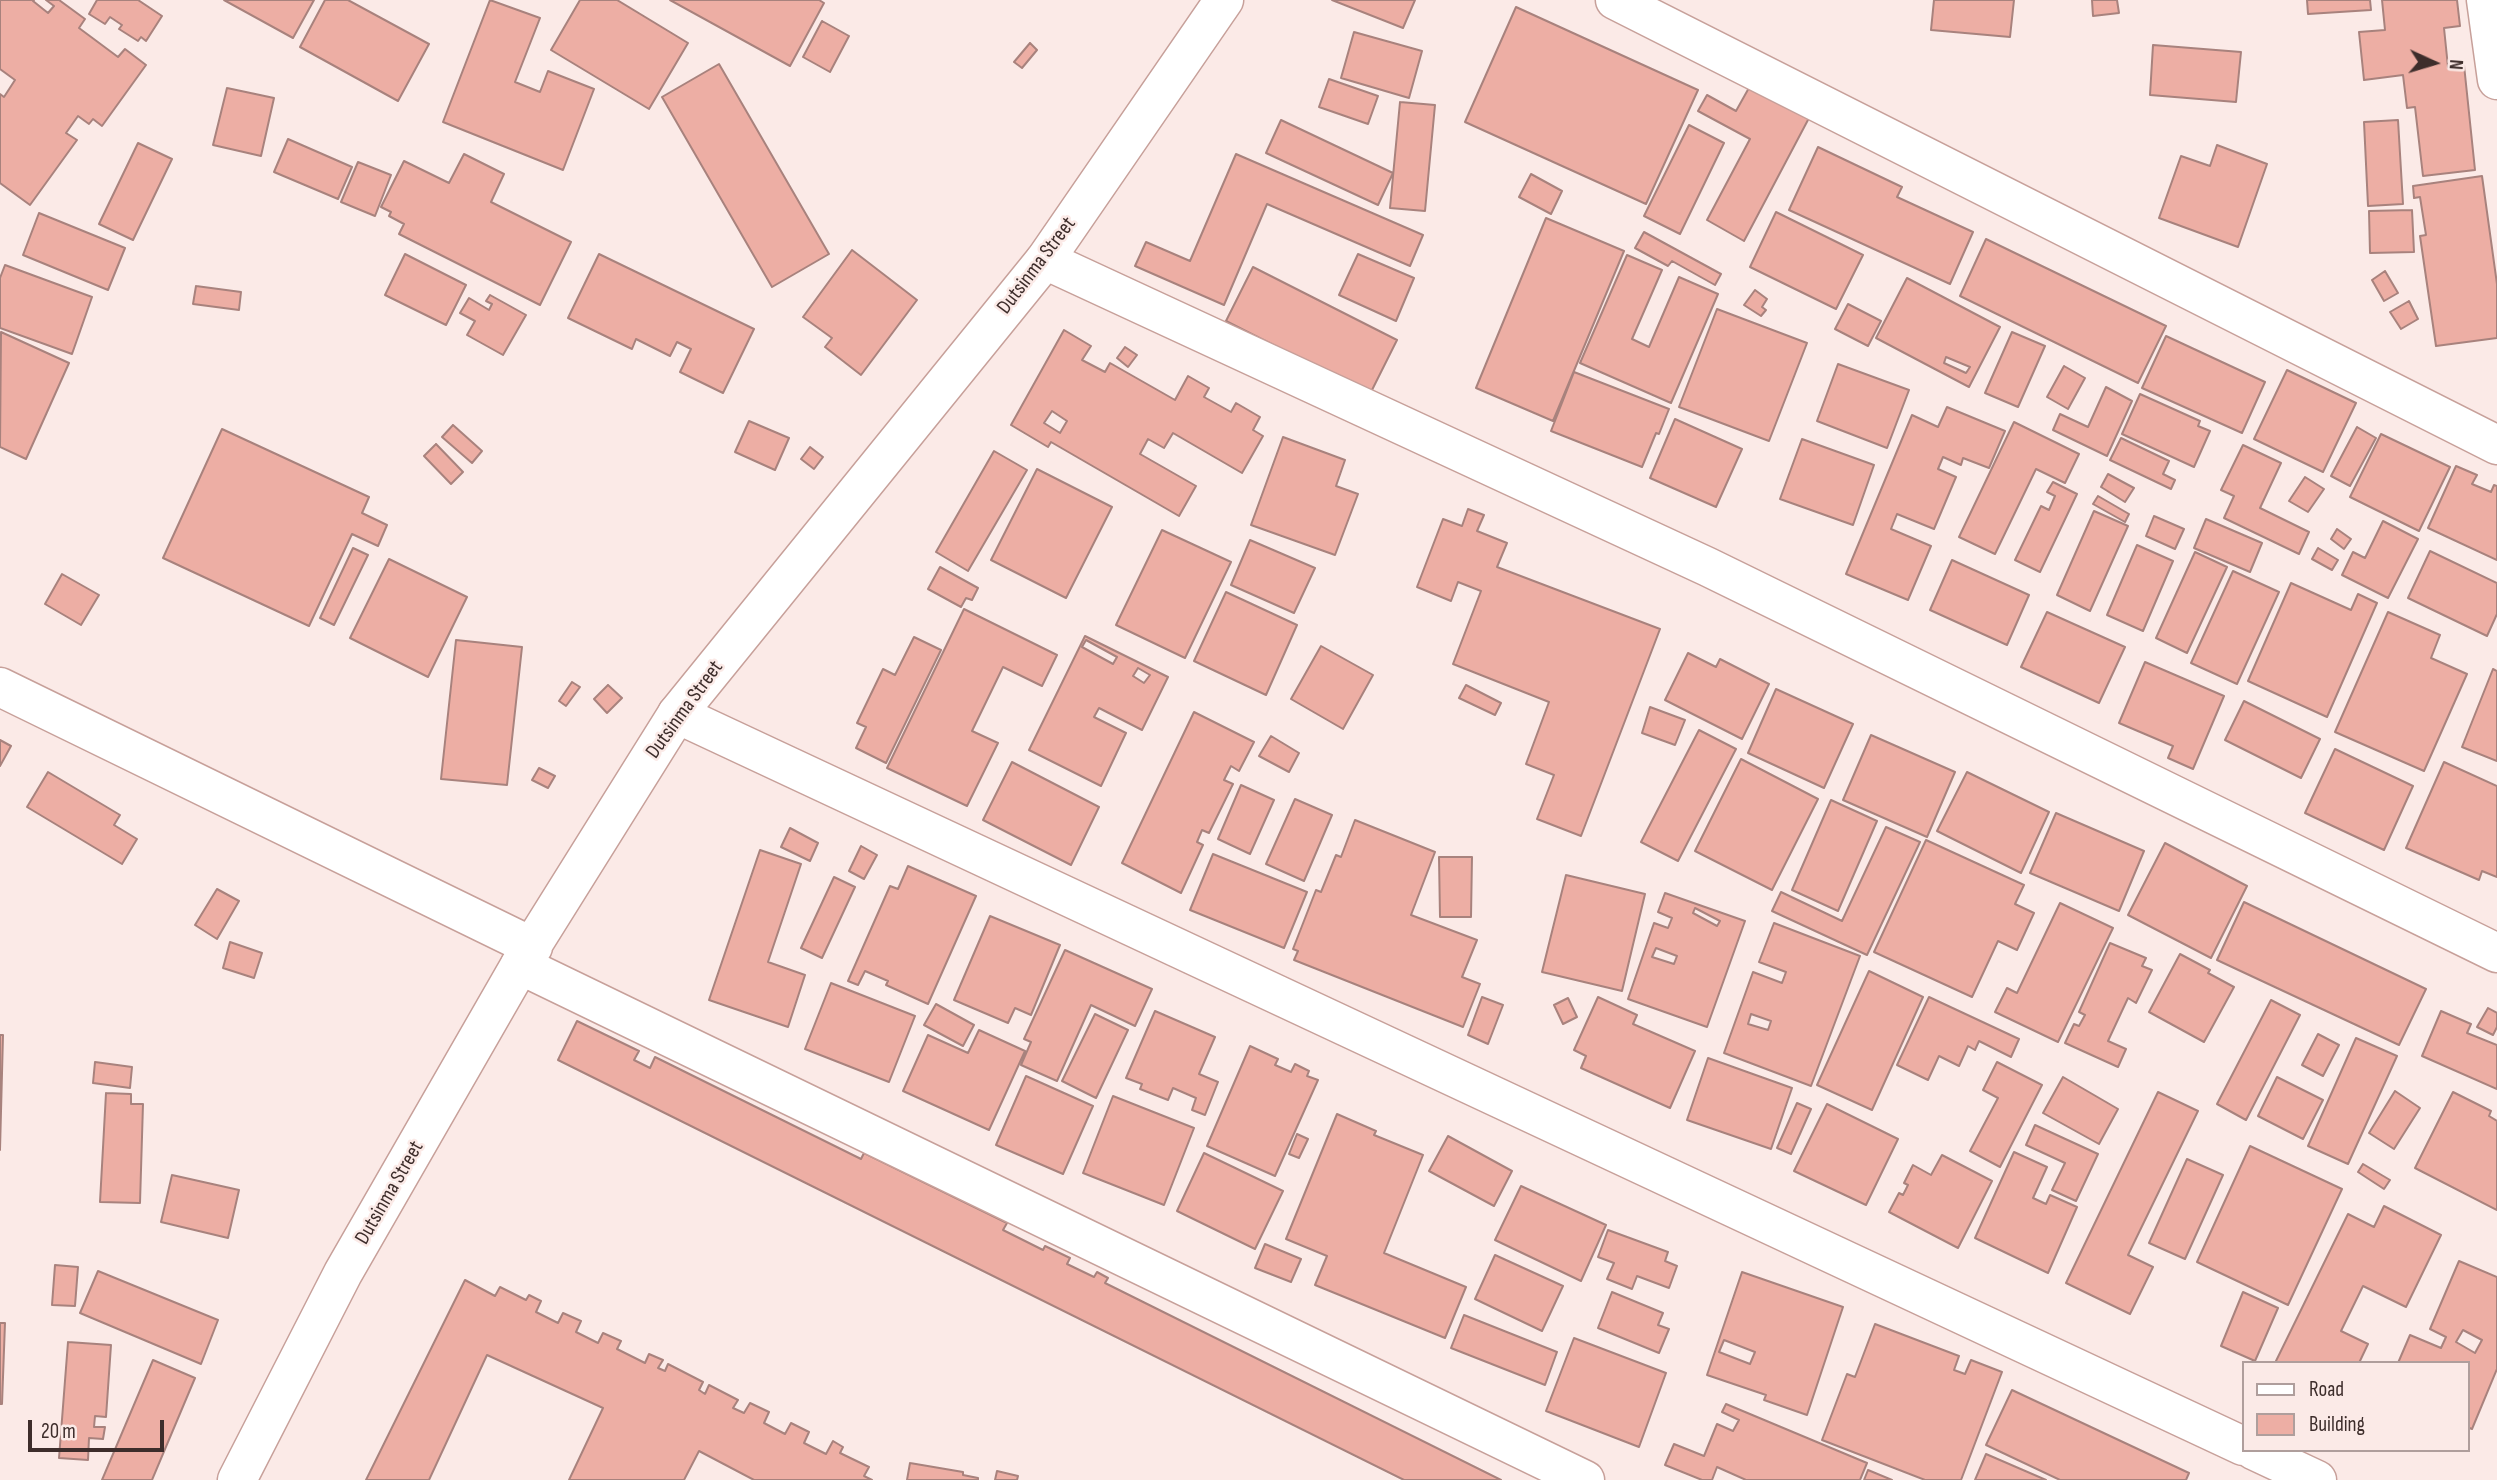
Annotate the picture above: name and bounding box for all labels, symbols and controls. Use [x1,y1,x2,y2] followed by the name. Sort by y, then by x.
[2399,28,2469,98] north arrow
[2444,59,2467,70] text: N
[992,212,1082,320] street label: Dutsinma Street
[641,656,729,764] street label: Dutsinma Street
[350,1137,430,1249] street label: Dutsinma Street
[2242,1361,2469,1452] legend
[2309,1377,2344,1402] text: Road
[32,1406,168,1450] scale bar
[2309,1412,2365,1437] text: Building
[41,1419,76,1444] text: 20 m

